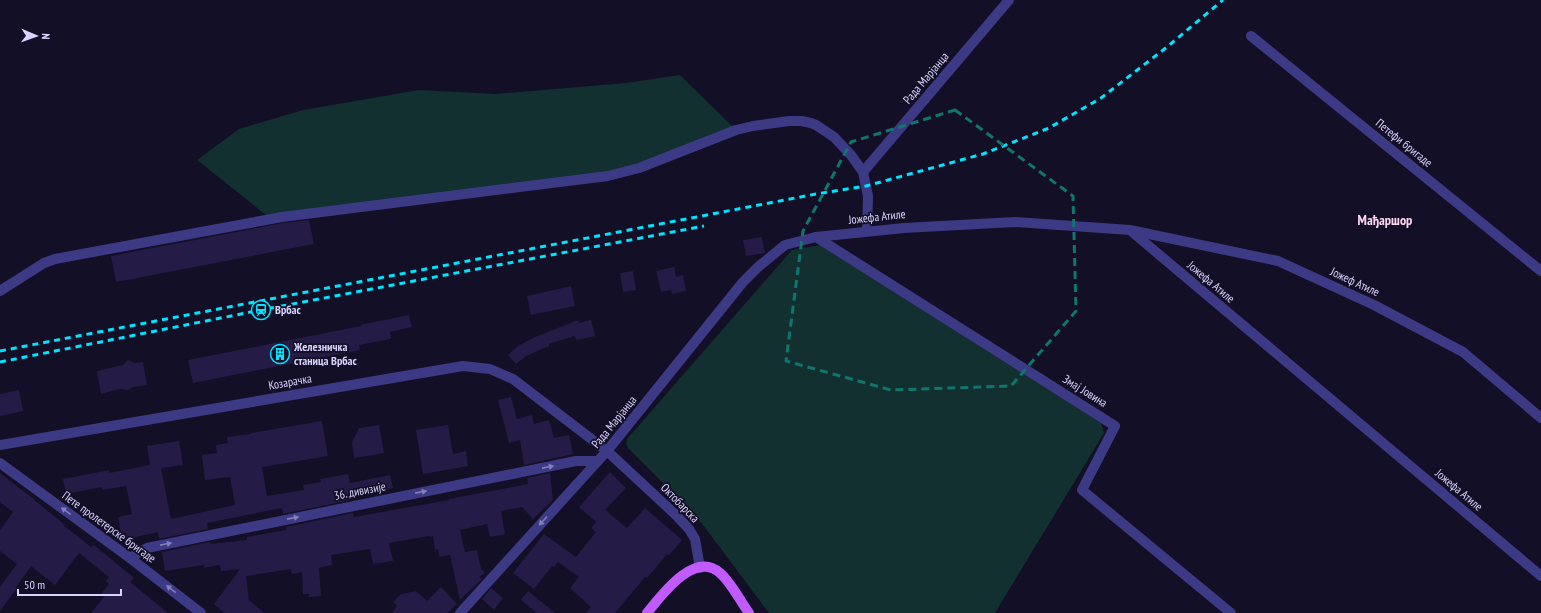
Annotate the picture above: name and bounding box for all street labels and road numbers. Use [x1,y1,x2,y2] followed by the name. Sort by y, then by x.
[900,49,952,107] street label: Рада Марјанца
[1373,115,1436,170] street label: Петефи бригаде
[847,206,906,227] street label: Јожефа Атиле
[1184,257,1238,306] street label: Јожефа Атиле
[1327,263,1382,299] street label: Јожеф Атиле
[267,370,313,393] street label: Козарачка
[1060,371,1110,410] street label: Змај Јовина
[588,392,639,451] street label: Рада Марјанца
[1432,465,1486,514] street label: Јожефа Атиле
[333,478,387,503] street label: 36. дивизије
[658,480,703,526] street label: Октобарска
[59,488,159,566] street label: Пете пролетерске бригаде

